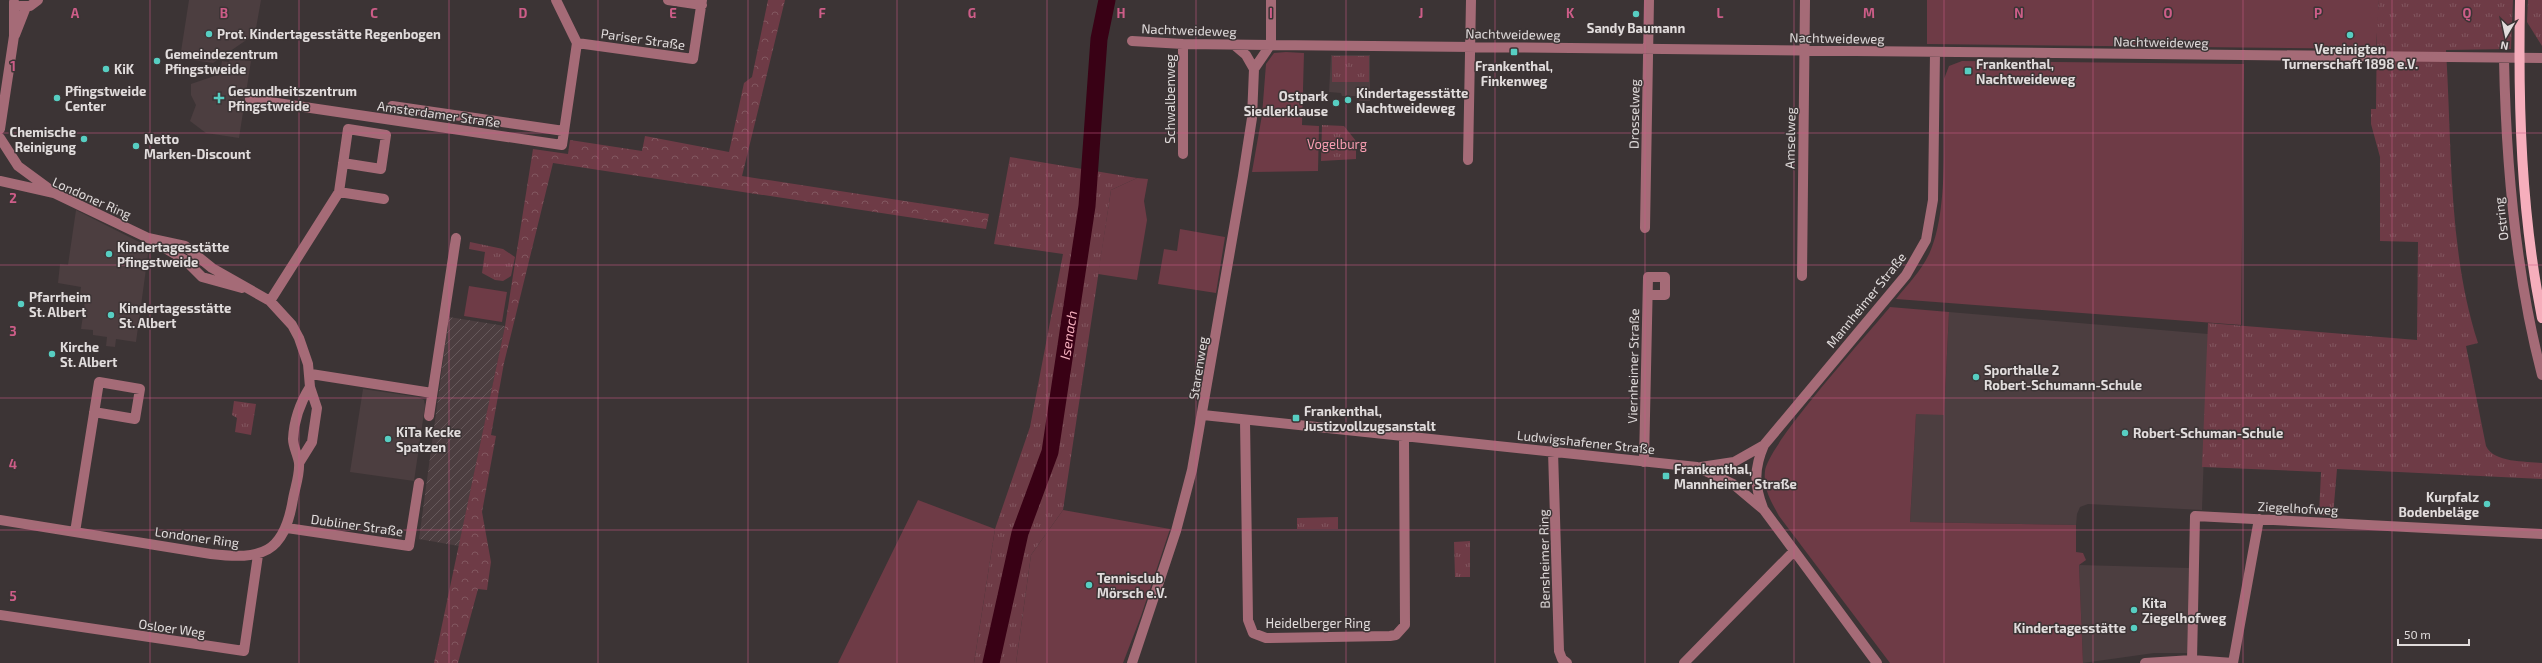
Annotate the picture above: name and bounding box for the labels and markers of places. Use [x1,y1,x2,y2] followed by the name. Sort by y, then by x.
[1631,9,1641,19] marker: Sandy Baumann
[1587,20,1685,36] place label: Sandy Baumann
[217,26,441,42] place label: Prot. Kindertagesstätte Regenbogen
[204,29,214,39] marker: Prot. Kindertagesstätte Regenbogen
[2345,30,2355,40] marker: Vereinigten Turnerschaft 1898 e.V.
[2282,41,2418,72] place label: Vereinigten Turnerschaft 1898 e.V.
[165,46,278,77] place label: Gemeindezentrum Pfingstweide
[1509,47,1519,57] marker: Frankenthal, Finkenweg
[152,56,162,66] marker: Gemeindezentrum Pfingstweide
[1976,56,2076,87] place label: Frankenthal, Nachtweideweg
[1475,58,1553,89] place label: Frankenthal, Finkenweg
[114,61,135,77] place label: KiK
[101,64,111,74] marker: KiK
[1963,66,1973,76] marker: Frankenthal, Nachtweideweg
[65,83,146,114] place label: Pfingstweide Center
[228,83,357,114] place label: Gesundheitszentrum Pfingstweide
[1356,85,1468,116] place label: Kindertagesstätte Nachtweideweg
[1244,88,1329,119] place label: Ostpark Siedlerklause
[213,92,225,104] marker: Gesundheitszentrum Pfingstweide
[52,93,62,103] marker: Pfingstweide Center
[1343,95,1353,105] marker: Kindertagesstätte Nachtweideweg
[1331,98,1341,108] marker: Ostpark Siedlerklause
[10,124,76,155] place label: Chemische Reinigung
[144,131,252,162] place label: Netto Marken-Discount
[79,134,89,144] marker: Chemische Reinigung
[131,141,141,151] marker: Netto Marken-Discount
[117,239,229,270] place label: Kindertagesstätte Pfingstweide
[104,249,114,259] marker: Kindertagesstätte Pfingstweide
[29,289,91,320] place label: Pfarrheim St. Albert
[16,299,26,309] marker: Pfarrheim St. Albert
[119,300,231,331] place label: Kindertagesstätte St. Albert
[106,310,116,320] marker: Kindertagesstätte St. Albert
[60,339,118,370] place label: Kirche St. Albert
[47,349,57,359] marker: Kirche St. Albert
[1984,362,2142,393] place label: Sporthalle 2 Robert-Schumann-Schule
[1971,372,1981,382] marker: Sporthalle 2 Robert-Schumann-Schule
[1304,403,1437,434] place label: Frankenthal, Justizvollzugsanstalt
[1291,413,1301,423] marker: Frankenthal, Justizvollzugsanstalt
[396,424,461,455] place label: KiTa Kecke Spatzen
[2133,425,2283,441] place label: Robert-Schuman-Schule
[2120,428,2130,438] marker: Robert-Schuman-Schule
[383,434,393,444] marker: KiTa Kecke Spatzen
[1674,461,1797,492] place label: Frankenthal, Mannheimer Straße
[1661,471,1671,481] marker: Frankenthal, Mannheimer Straße
[2399,489,2479,520] place label: Kurpfalz Bodenbeläge
[2482,499,2492,509] marker: Kurpfalz Bodenbeläge
[1097,570,1167,601] place label: Tennisclub Mörsch e.V.
[1084,580,1094,590] marker: Tennisclub Mörsch e.V.
[2142,595,2227,626] place label: Kita Ziegelhofweg
[2129,605,2139,615] marker: Kita Ziegelhofweg
[2014,620,2126,636] place label: Kindertagesstätte
[2129,623,2139,633] marker: Kindertagesstätte

